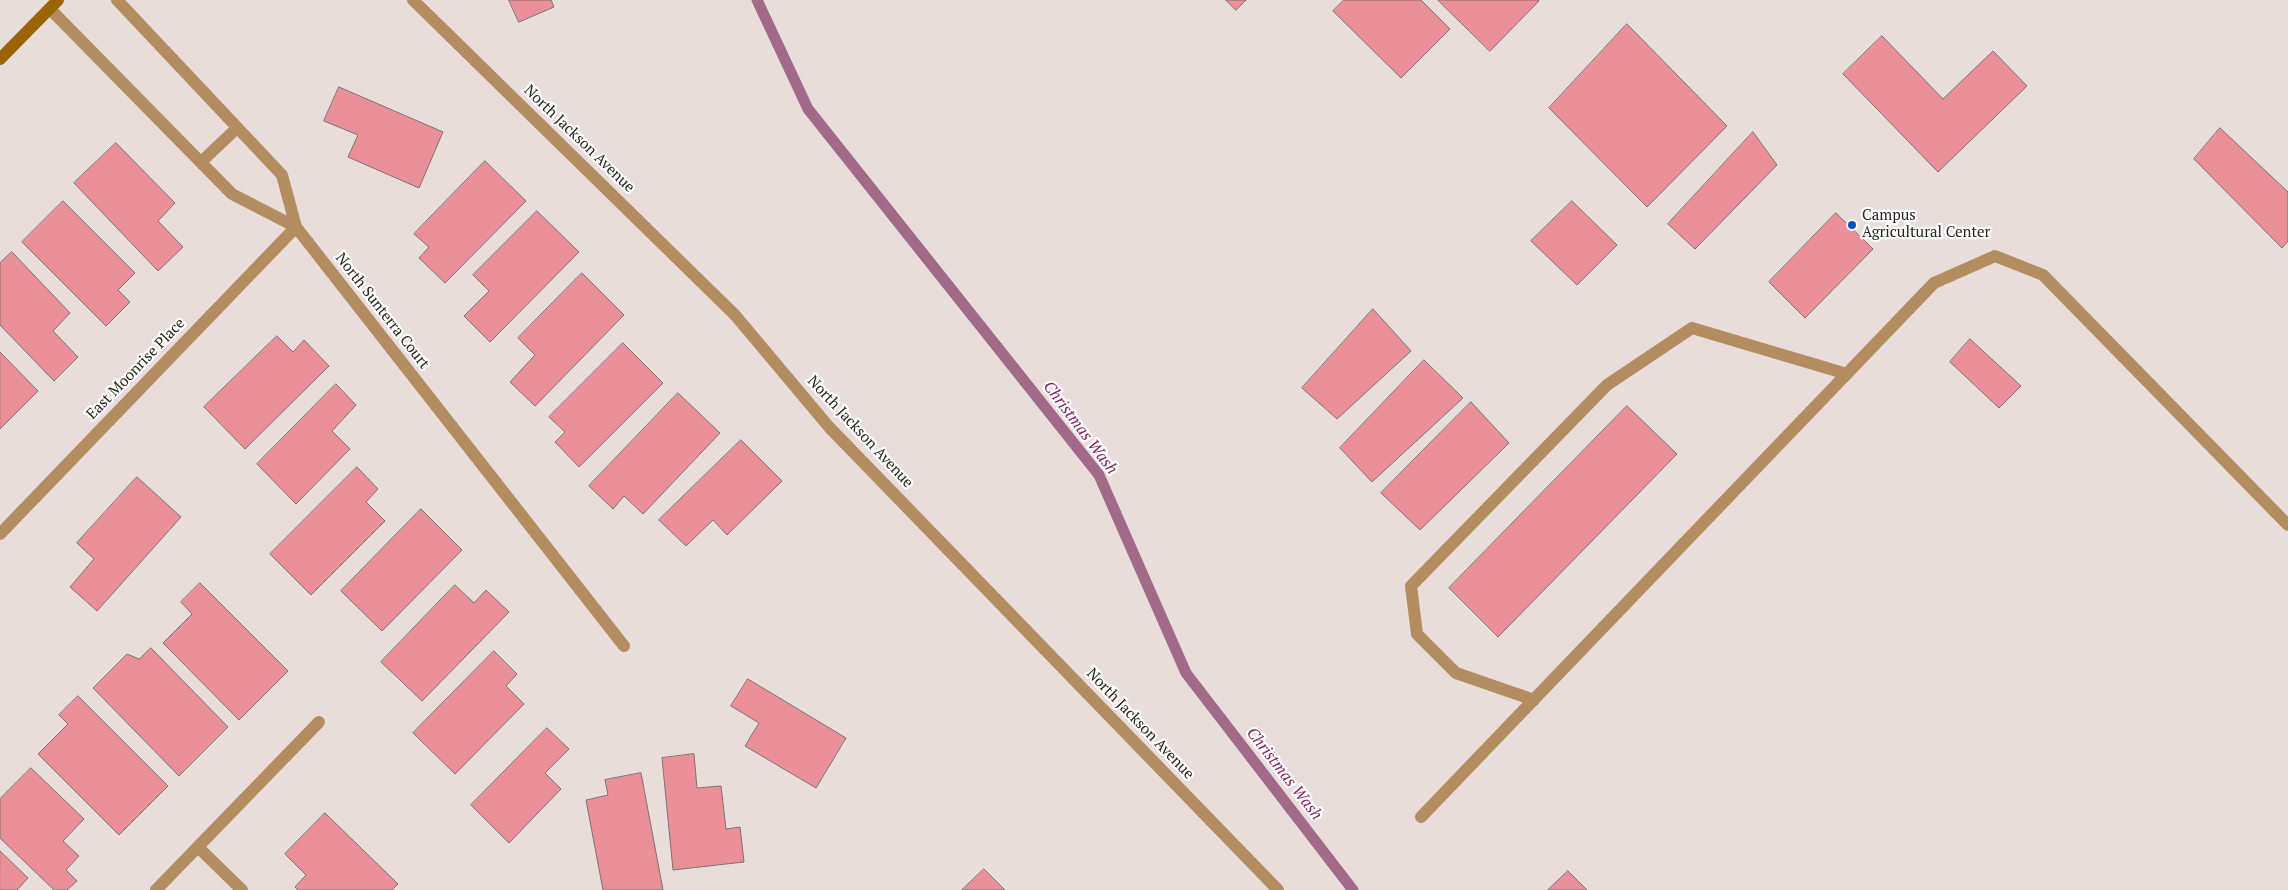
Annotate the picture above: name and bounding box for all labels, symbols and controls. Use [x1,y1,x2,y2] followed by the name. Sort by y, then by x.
[520,81,638,197] street label: North Jackson Avenue
[1862,207,1990,242] place label: Campus Agricultural Center
[1846,219,1858,231] marker: Campus Agricultural Center
[331,250,433,372] street label: North Sunterra Court
[83,315,189,423] street label: East Moonrise Place
[803,372,917,492] street label: North Jackson Avenue
[1039,378,1121,478] water label: Christmas Wash
[1082,665,1198,783] street label: North Jackson Avenue
[1242,724,1326,824] water label: Christmas Wash

